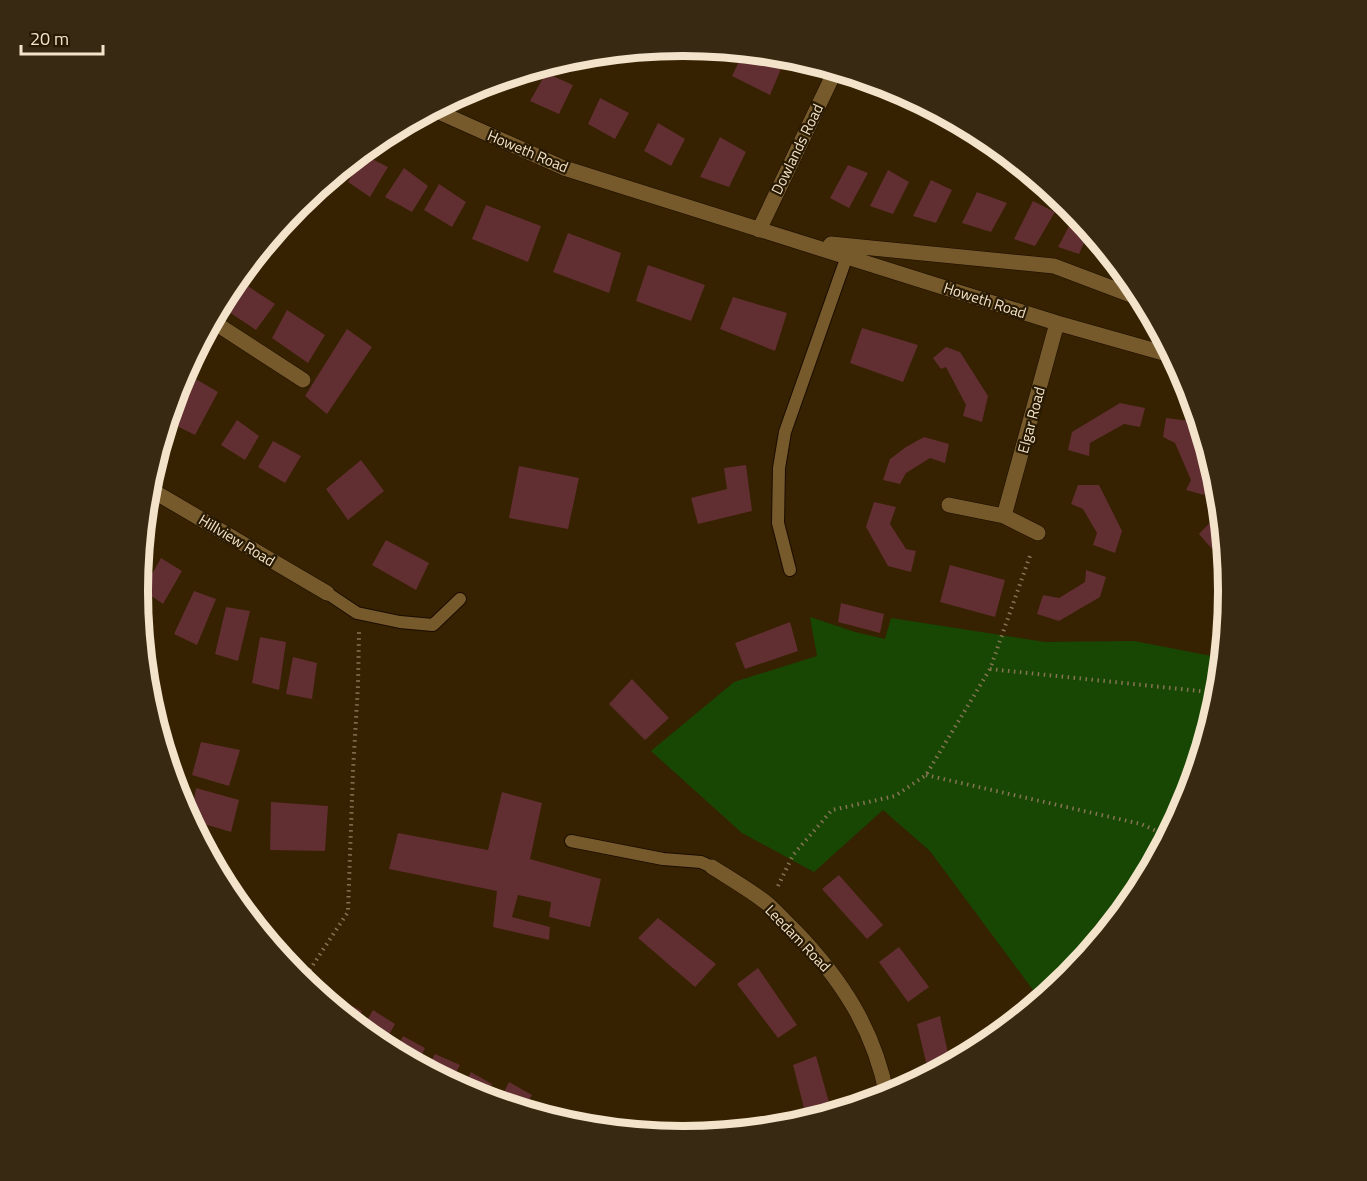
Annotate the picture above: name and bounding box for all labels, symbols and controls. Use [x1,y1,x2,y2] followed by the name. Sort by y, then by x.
[21,18,104,56] scale bar
[30,25,69,52] text: 20 m
[765,100,829,198] street label: Dowlands Road
[484,124,572,178] street label: Howeth Road
[941,276,1029,324] street label: Howeth Road
[1011,384,1051,456] street label: Elgar Road
[194,508,280,572] street label: Hillview Road
[760,899,836,977] street label: Leedam Road

